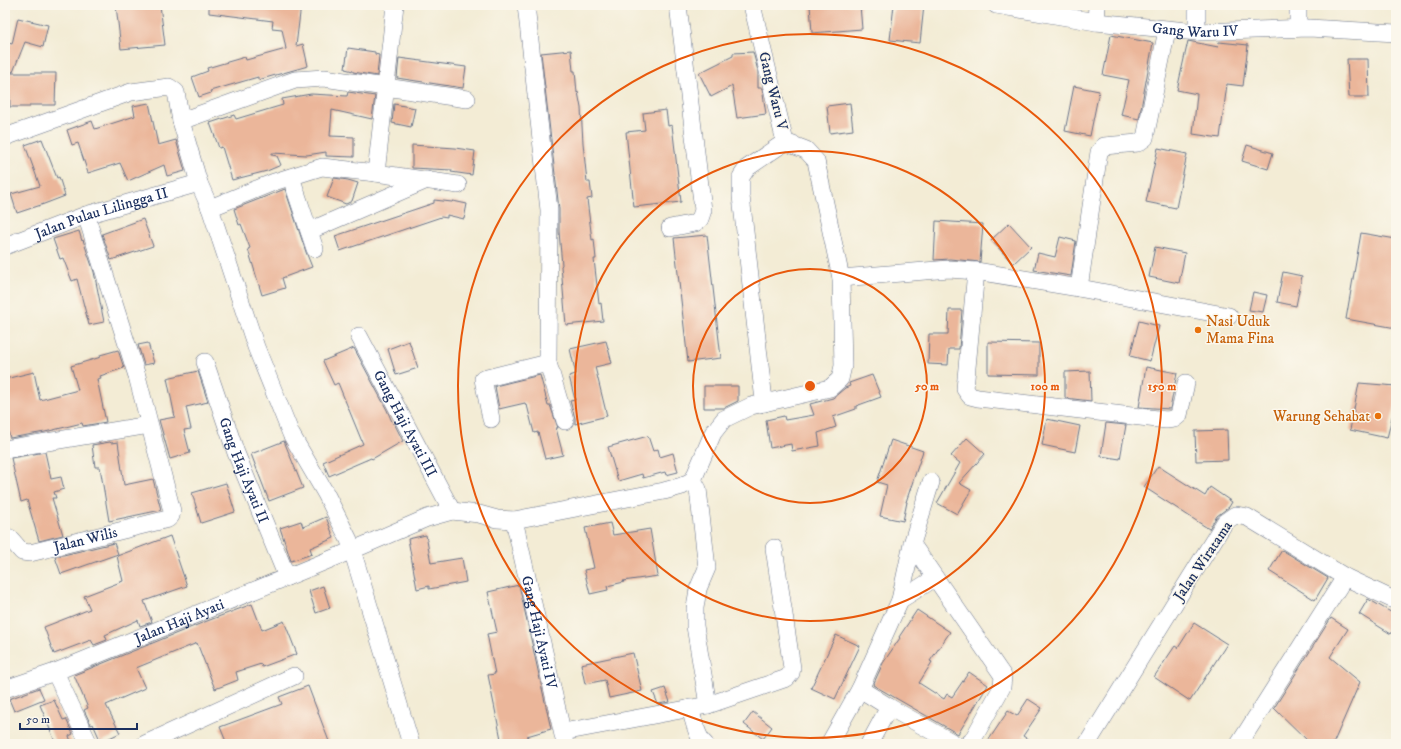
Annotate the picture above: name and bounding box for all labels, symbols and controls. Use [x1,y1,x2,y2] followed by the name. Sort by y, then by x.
[1151,18,1239,42] street label: Gang Waru IV
[754,50,792,133] street label: Gang Waru V
[30,183,170,244] street label: Jalan Pulau Lilingga II
[1206,312,1275,348] place label: Nasi Uduk Mama Fina
[1193,325,1203,335] marker: Nasi Uduk Mama Fina
[369,367,442,480] street label: Gang Haji Ayati III
[803,379,817,393] centre of rings
[914,379,939,394] text: 50 m
[1031,379,1059,394] text: 100 m
[1148,379,1176,394] text: 150 m
[1272,407,1370,426] place label: Warung Sehabat
[1373,411,1383,421] marker: Warung Sehabat
[215,415,273,526] street label: Gang Haji Ayati II
[1168,517,1237,606] street label: Jalan Wiratama
[50,522,119,557] street label: Jalan Wilis
[517,574,562,691] street label: Gang Haji Ayati IV
[130,594,227,649] street label: Jalan Haji Ayati
[20,705,137,731] scale bar
[26,712,50,727] text: 50 m

